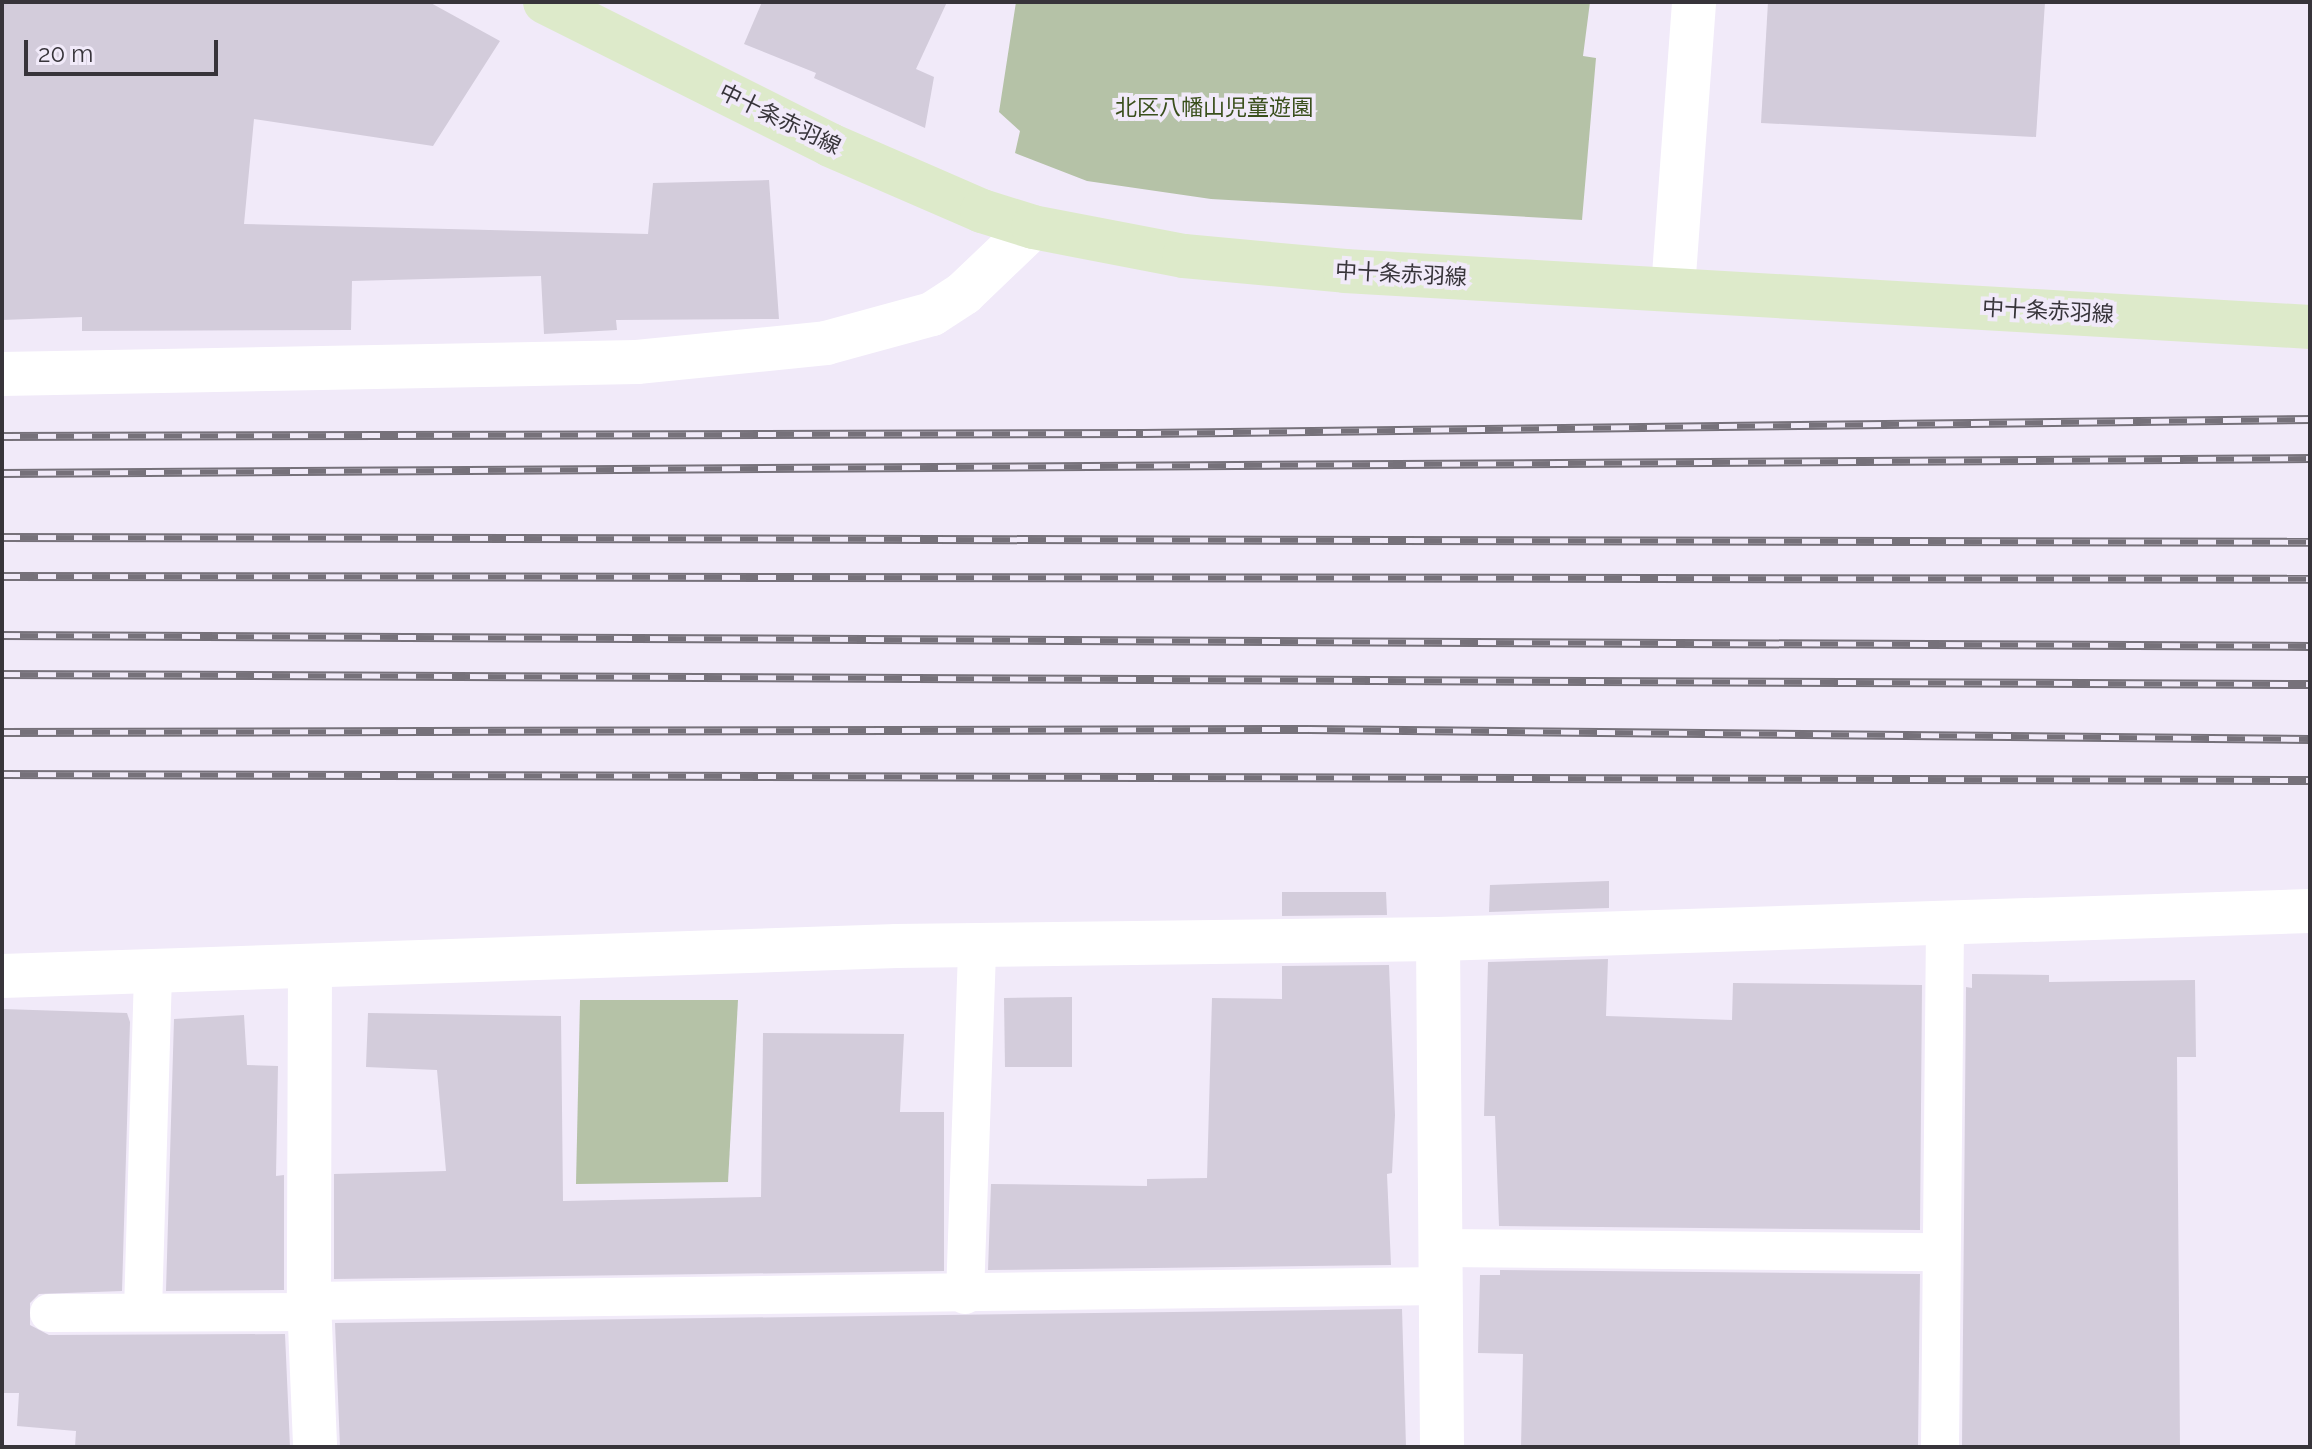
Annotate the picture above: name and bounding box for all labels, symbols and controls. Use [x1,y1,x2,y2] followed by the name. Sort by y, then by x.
[28,24,222,74] scale bar
[38,39,93,68] text: 20 m
[715,78,845,160] street label: 中十条赤羽線
[1115,95,1313,121] park label: 北区八幡山児童遊園
[1334,257,1468,291] street label: 中十条赤羽線
[1981,294,2115,328] street label: 中十条赤羽線

